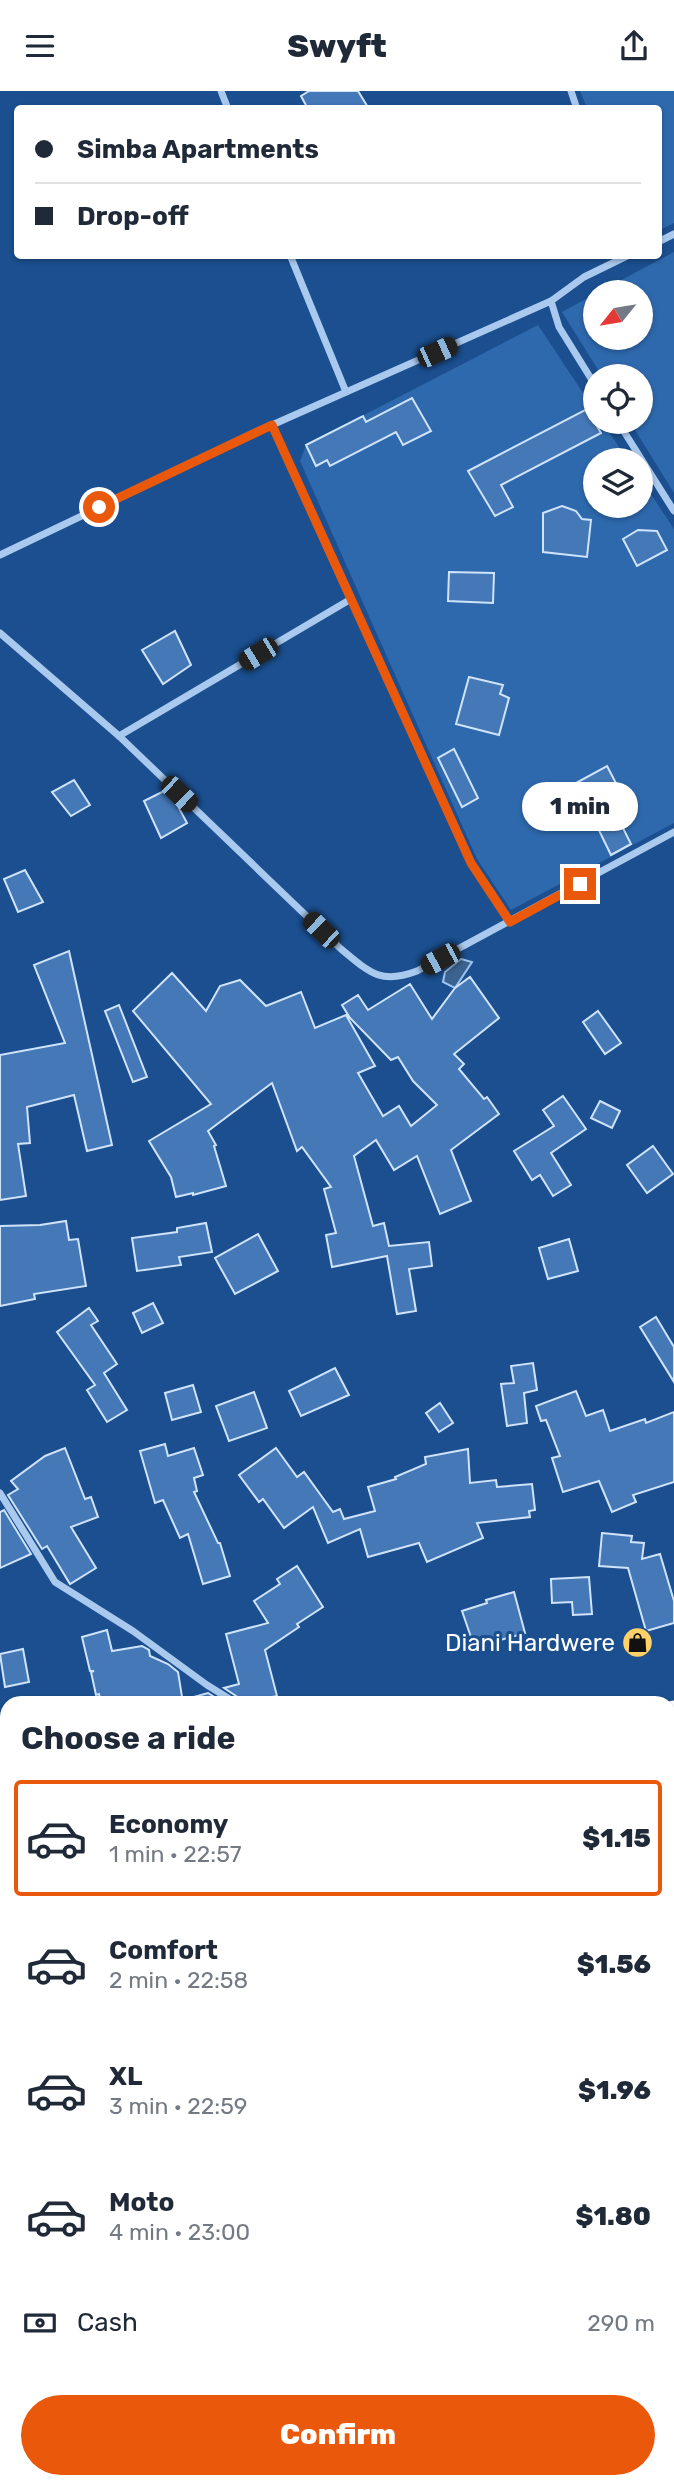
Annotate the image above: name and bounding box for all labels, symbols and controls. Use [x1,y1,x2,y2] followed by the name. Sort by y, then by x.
[21,27,59,65] icon: menu
[287,27,387,65] text: Swyft
[615,27,653,65] icon: share
[77,134,319,165] text: Simba Apartments
[77,201,189,232] text: Drop-off
[583,280,653,350] north arrow
[583,280,653,518] map controls
[414,334,461,370] car
[583,364,653,434] button: locate
[583,448,653,518] button: layers
[83,491,115,523] route start
[235,634,282,674] car
[157,772,202,816] car
[522,783,638,831] callout: 1 min
[550,792,610,820] text: 1 min
[564,868,596,900] route end
[299,908,344,952] car
[417,940,464,978] car
[621,1626,655,1660] shop icon: Diani Hardwere
[445,1629,615,1657] place label: Diani Hardwere
[21,1719,235,1757] text: Choose a ride
[25,1807,88,1870] icon: car
[109,1809,228,1840] text: Economy
[582,1823,651,1854] text: $1.15
[109,1840,242,1868] text: 1 min · 22:57
[25,1933,88,1996] icon: car
[109,1935,218,1966] text: Comfort
[577,1949,651,1980] text: $1.56
[109,1966,248,1994] text: 2 min · 22:58
[25,2059,88,2122] icon: car
[109,2061,142,2092] text: XL
[578,2075,651,2106] text: $1.96
[109,2092,247,2120] text: 3 min · 22:59
[25,2185,88,2248] icon: car
[109,2187,174,2218] text: Moto
[575,2201,651,2232] text: $1.80
[109,2218,250,2246] text: 4 min · 23:00
[21,2304,59,2342] icon: cash
[77,2307,138,2338] text: Cash
[587,2309,655,2337] text: 290 m
[21,2395,655,2475] button: Confirm

